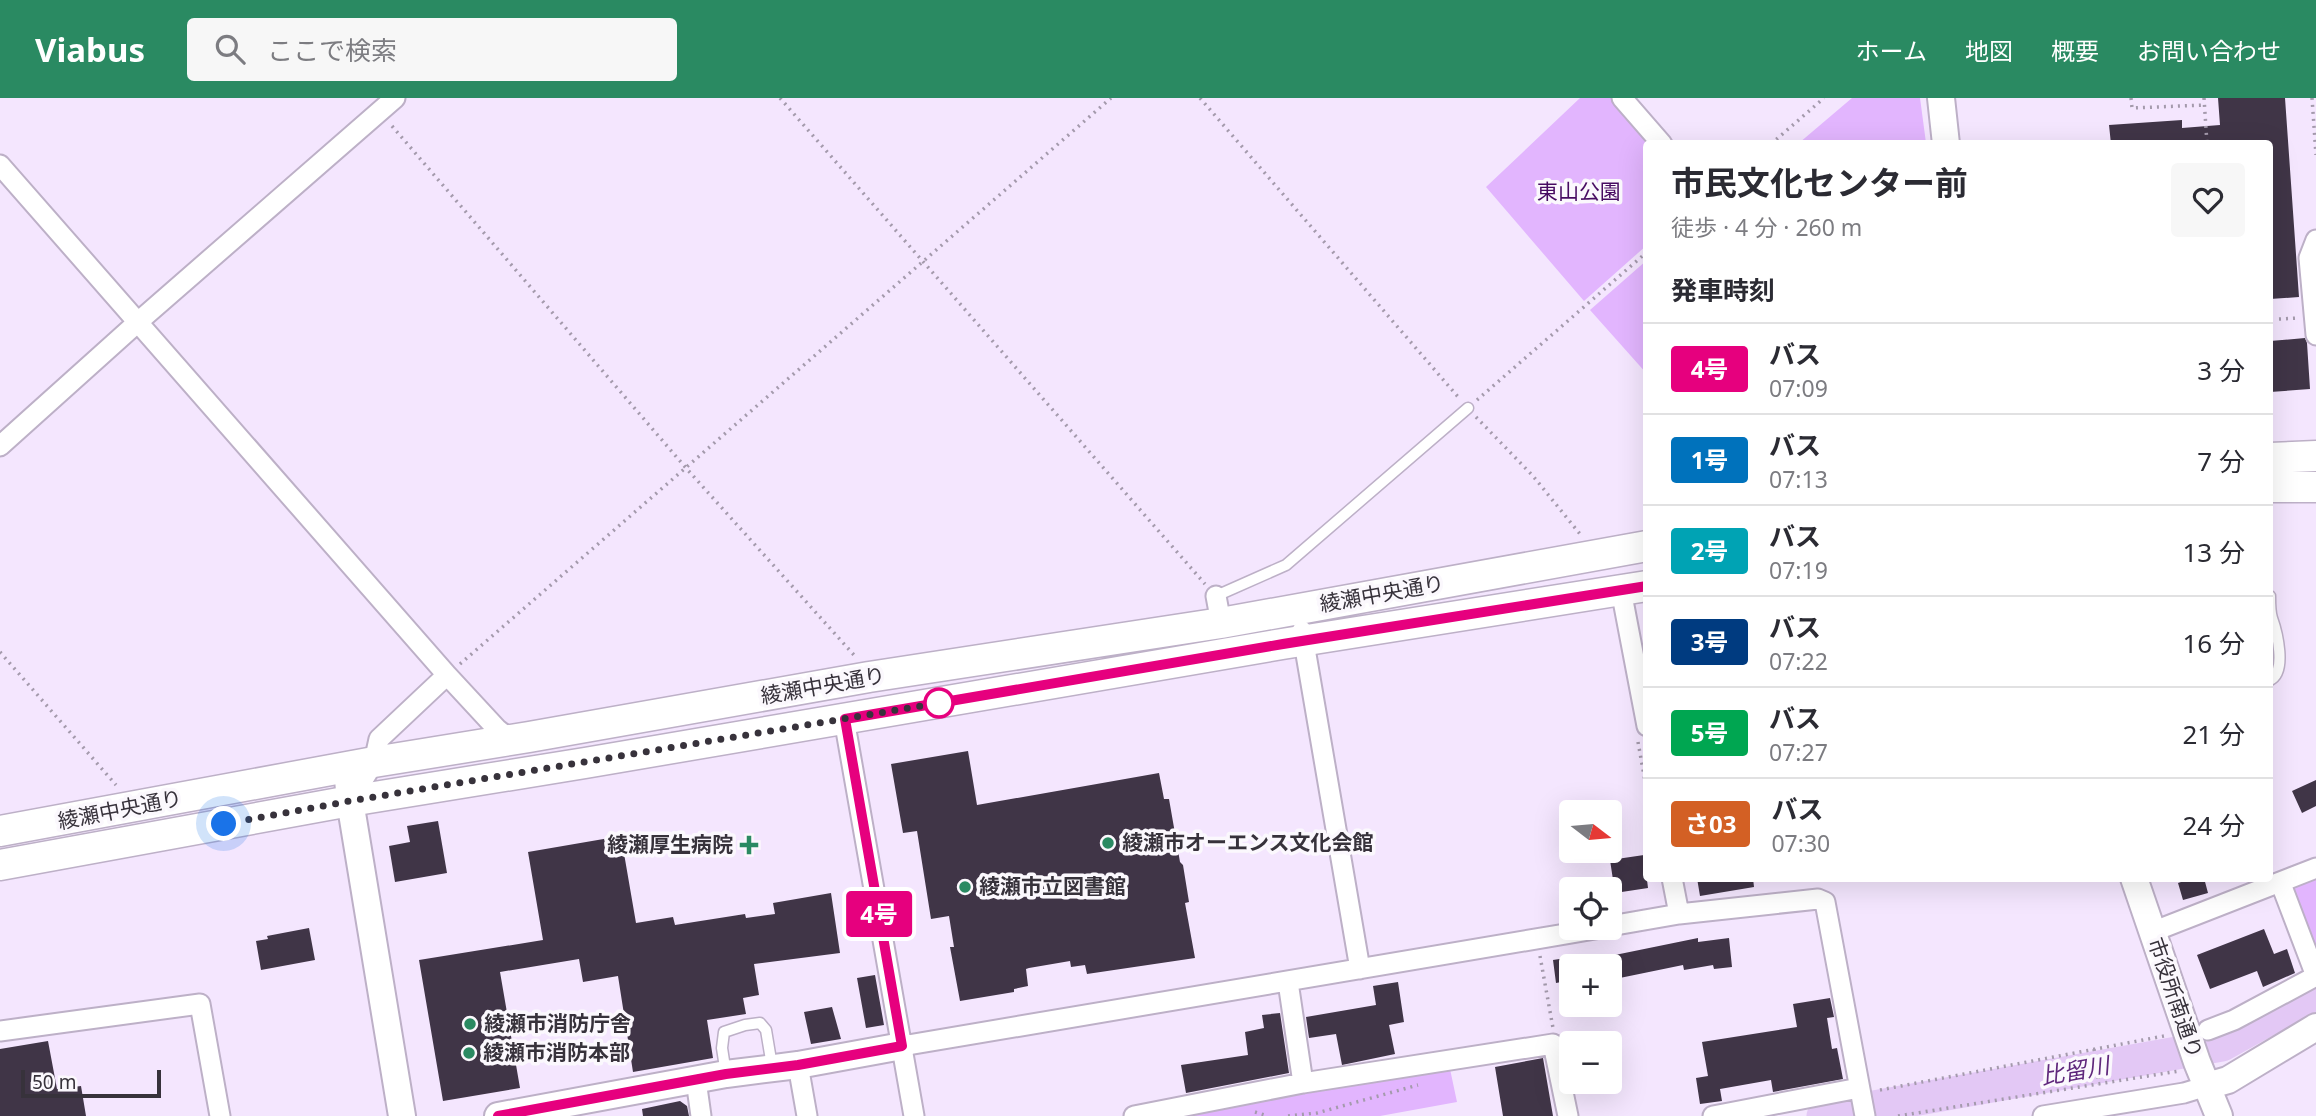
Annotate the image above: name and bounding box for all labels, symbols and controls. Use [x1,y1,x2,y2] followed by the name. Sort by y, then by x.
[187,18,677,81] search box
[35,27,145,72] text: Viabus
[211,30,249,68] icon: search
[267,32,397,68] text: ここで検索
[1856,34,1927,67] text: ホーム
[1965,34,2013,67] text: 地図
[2051,34,2099,67] text: 概要
[2137,34,2281,67] text: お問い合わせ
[1671,160,1968,205] text: 市民文化センター前
[2171,163,2245,237] button: heart
[1537,177,1621,205] park label: 東山公園
[1671,211,1862,243] text: 徒歩 · 4 分 · 260 m
[1671,272,1775,308] text: 発車時刻
[1769,336,1821,372] text: バス
[1691,352,1728,385] text: 4号
[2197,352,2245,388] text: 3 分
[1769,372,1828,404] text: 07:09
[1769,427,1821,463] text: バス
[1691,443,1728,476] text: 1号
[2197,443,2245,479] text: 7 分
[1769,463,1828,495] text: 07:13
[1769,518,1821,554] text: バス
[1691,534,1728,567] text: 2号
[2182,534,2245,570] text: 13 分
[1769,554,1828,586] text: 07:19
[1317,568,1446,618] street label: 綾瀬中央通り
[1769,609,1821,645] text: バス
[1691,625,1728,658] text: 3号
[2182,625,2245,661] text: 16 分
[1769,645,1828,677] text: 07:22
[758,660,887,710] street label: 綾瀬中央通り
[924,688,954,718] unlabelled marker
[1769,700,1821,736] text: バス
[1691,716,1728,749] text: 5号
[2182,716,2245,752] text: 21 分
[1769,736,1828,768] text: 07:27
[55,783,184,835] street label: 綾瀬中央通り
[1771,791,1823,827] text: バス
[1559,800,1622,863] north arrow
[1559,800,1622,1094] map controls
[206,806,241,841] your location
[1685,807,1736,840] text: さ03
[2182,807,2245,843] text: 24 分
[1771,827,1830,859] text: 07:30
[1122,828,1374,856] place label: 綾瀬市オーエンス文化会館
[607,830,733,858] place label: 綾瀬厚生病院
[739,835,759,855] marker: 綾瀬厚生病院
[1100,835,1116,851] marker: 綾瀬市オーエンス文化会館
[979,872,1126,900] place label: 綾瀬市立図書館
[1559,877,1622,940] button: locate
[957,879,973,895] marker: 綾瀬市立図書館
[848,891,910,937] line badge: 4号
[860,897,898,930] text: 4号
[2142,934,2210,1062] street label: 市役所南通り
[1559,954,1622,1017] button: +
[484,1009,631,1037] place label: 綾瀬市消防庁舎
[462,1016,478,1032] marker: 綾瀬市消防庁舎
[1559,1031,1622,1094] button: −
[483,1038,630,1066] place label: 綾瀬市消防本部
[461,1045,477,1061] marker: 綾瀬市消防本部
[2038,1048,2115,1092] water label: 比留川
[21,1067,161,1099] scale bar
[32,1069,76,1095] text: 50 m

